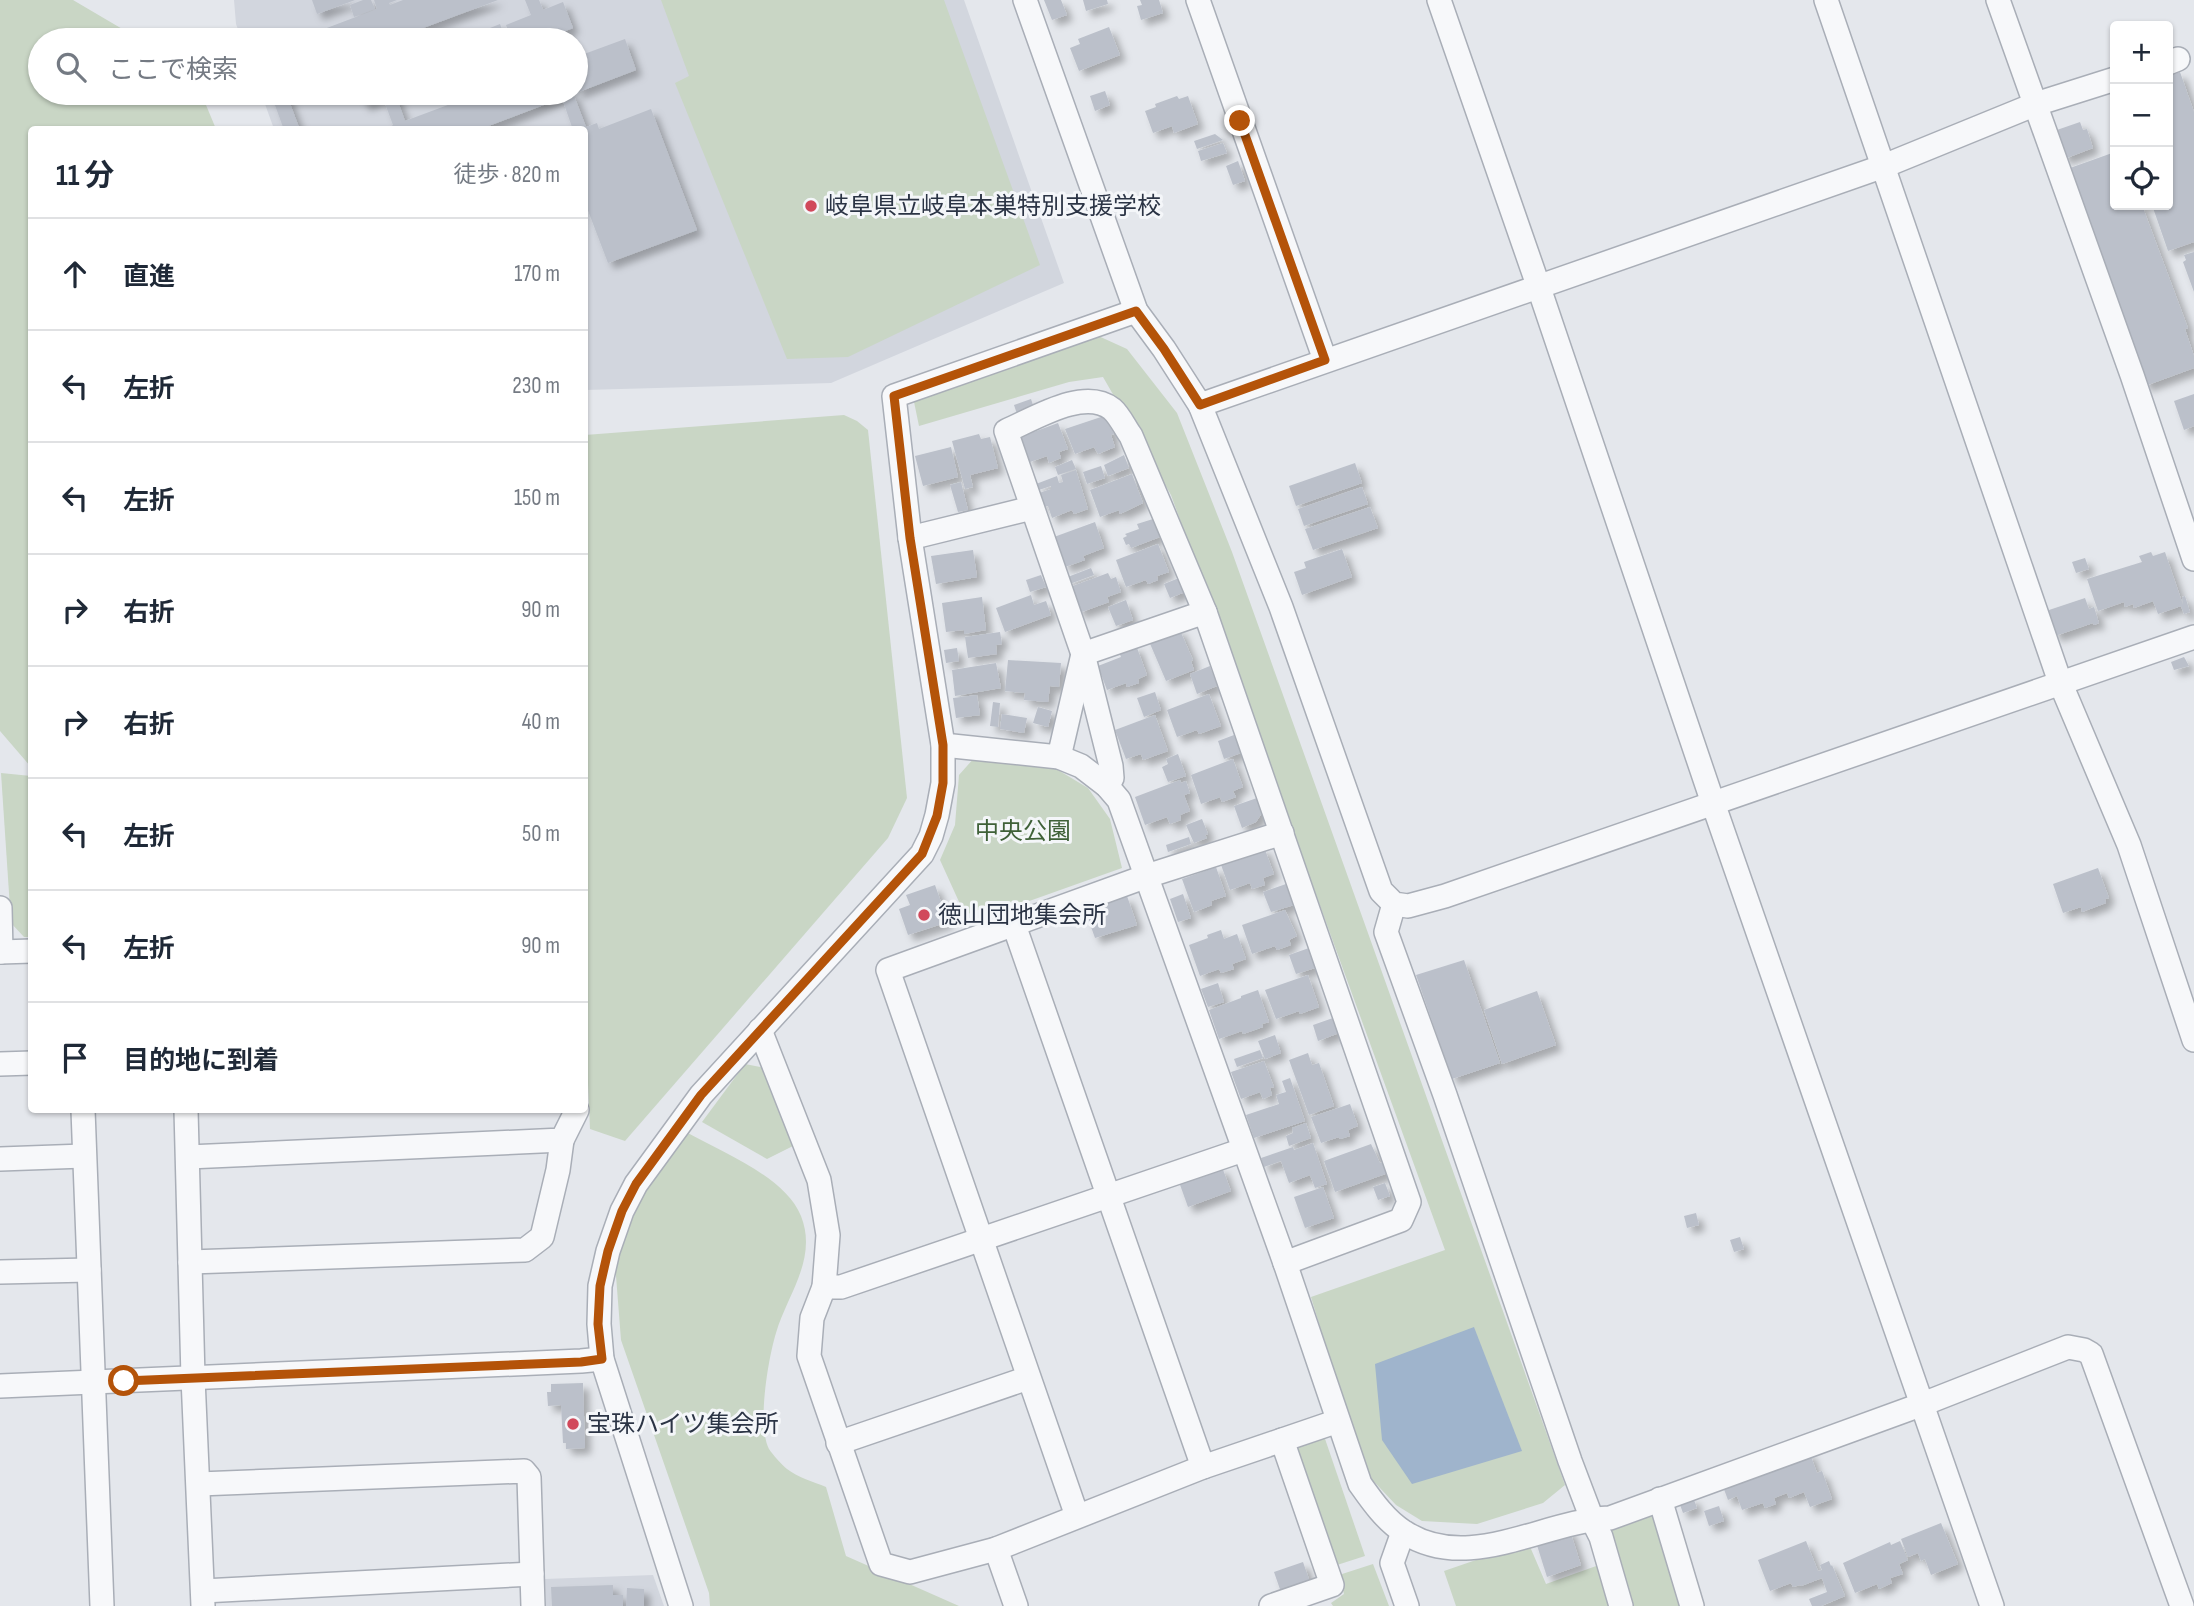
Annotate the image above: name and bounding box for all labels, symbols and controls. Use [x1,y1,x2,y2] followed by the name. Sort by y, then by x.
[2110,21,2173,210] map controls
[2110,21,2173,84] button: +
[28,28,588,105] search box
[52,48,90,86] icon: search
[108,55,238,86] text: ここで検索
[2110,84,2173,147] button: −
[1224,105,1255,136] route end
[2110,147,2173,210] button: locate
[56,158,114,194] text: 11 分
[454,161,560,189] text: 徒歩 · 820 m
[825,192,1161,221] place label: 岐阜県立岐阜本巣特別支援学校
[803,198,819,214] marker: 岐阜県立岐阜本巣特別支援学校
[56,255,94,293] icon: ahead
[514,260,560,288] text: 170 m
[123,262,175,293] text: 直進
[56,367,94,405] icon: left
[512,372,560,400] text: 230 m
[123,374,175,405] text: 左折
[56,479,94,517] icon: left
[514,484,560,512] text: 150 m
[123,486,175,517] text: 左折
[56,591,94,629] icon: right
[521,596,560,624] text: 90 m
[123,598,175,629] text: 右折
[56,703,94,741] icon: right
[522,708,560,736] text: 40 m
[123,710,175,741] text: 右折
[56,815,94,853] icon: left
[975,817,1071,846] park label: 中央公園
[522,820,560,848] text: 50 m
[123,822,175,853] text: 左折
[938,901,1106,930] place label: 徳山団地集会所
[916,907,932,923] marker: 徳山団地集会所
[56,927,94,965] icon: left
[521,932,560,960] text: 90 m
[123,934,175,965] text: 左折
[56,1039,94,1077] icon: arrive
[123,1046,279,1077] text: 目的地に到着
[108,1365,139,1396] route start
[587,1410,779,1439] place label: 宝珠ハイツ集会所
[565,1416,581,1432] marker: 宝珠ハイツ集会所

